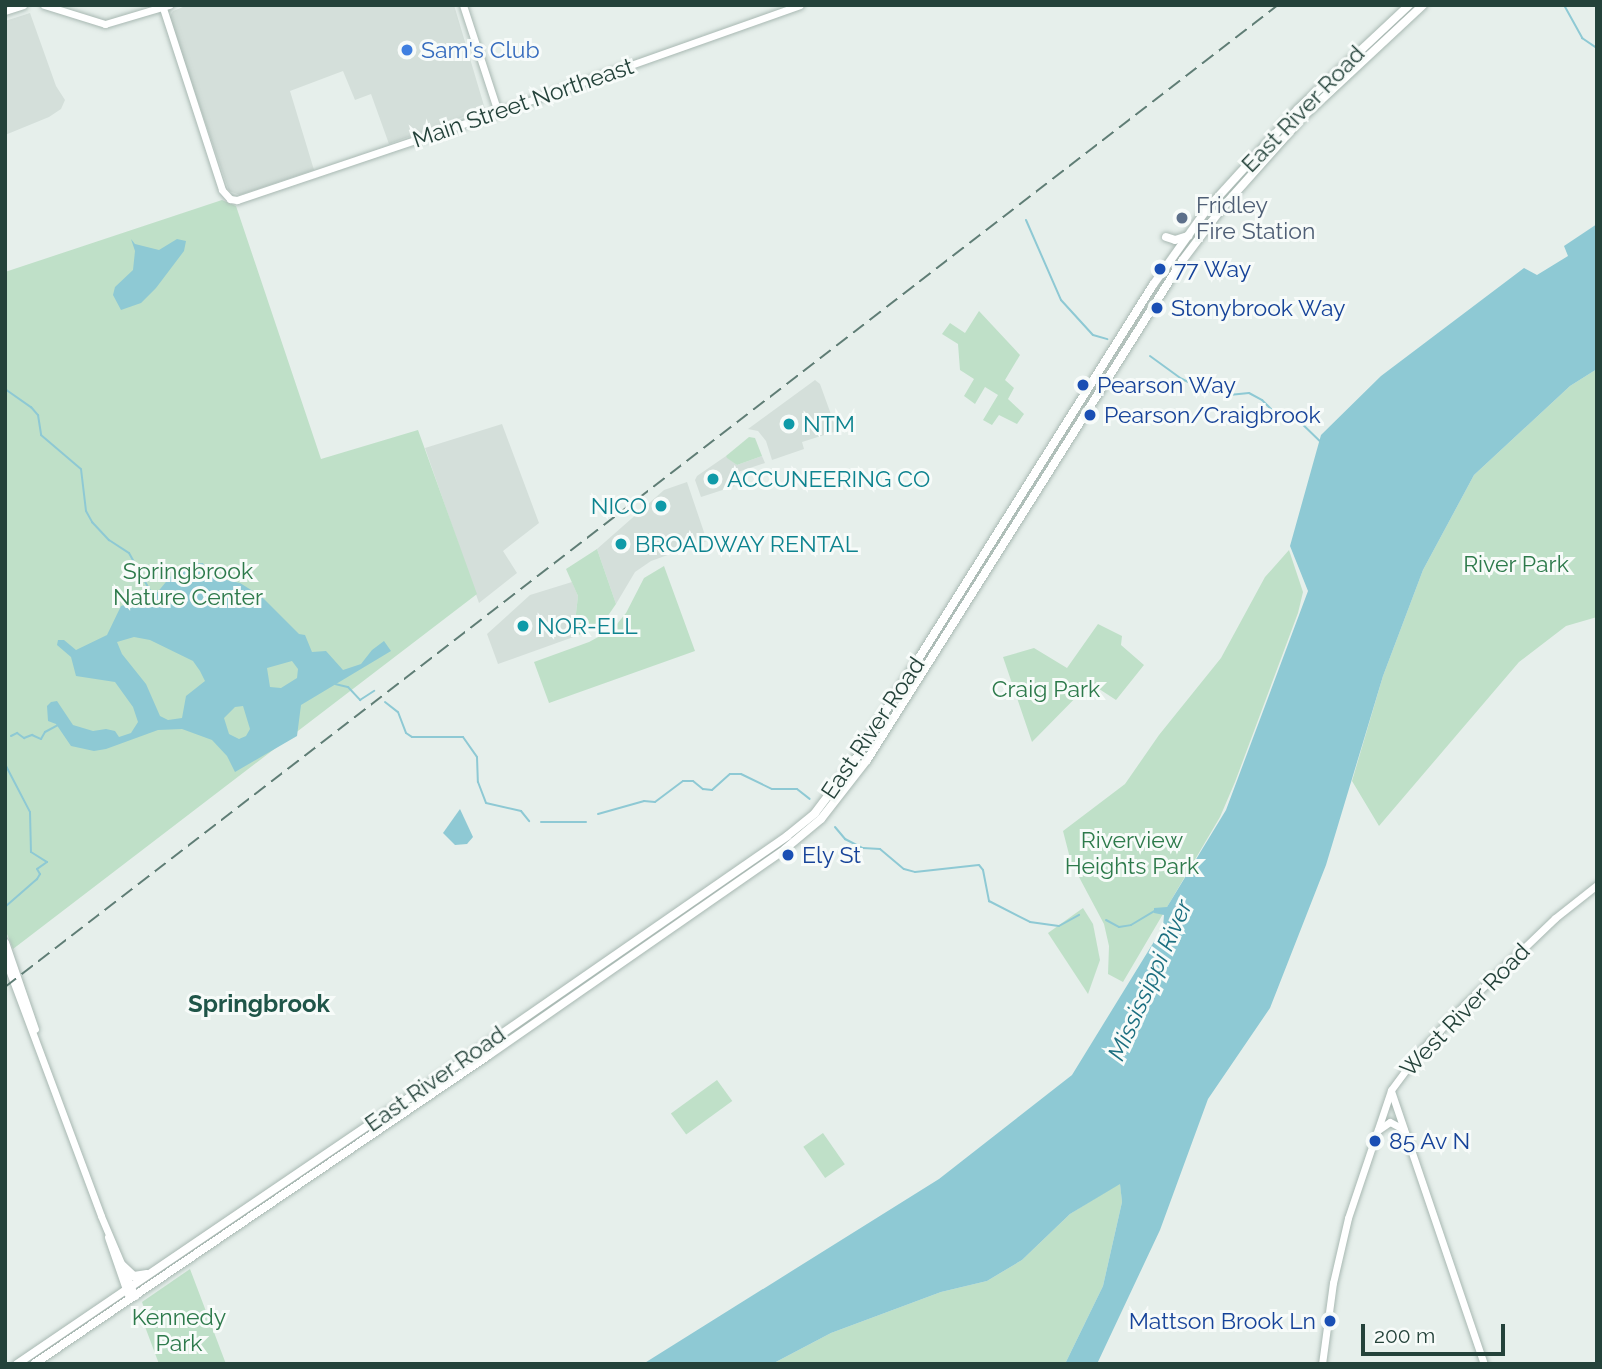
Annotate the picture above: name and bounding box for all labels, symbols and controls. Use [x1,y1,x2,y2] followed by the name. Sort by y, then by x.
[421,36,540,64] place label: Sam's Club
[1236,40,1370,178] street label: East River Road
[399,42,415,58] marker: Sam's Club
[409,52,637,154] street label: Main Street Northeast
[1196,191,1315,245] place label: Fridley Fire Station
[1174,210,1190,226] marker: Fridley Fire Station
[1174,255,1252,283] place label: 77 Way
[1152,261,1168,277] marker: 77 Way
[1171,294,1346,322] place label: Stonybrook Way
[1149,300,1165,316] marker: Stonybrook Way
[1097,371,1237,399] place label: Pearson Way
[1075,377,1091,393] marker: Pearson Way
[1104,401,1321,429] place label: Pearson/Craigbrook
[1082,407,1098,423] marker: Pearson/Craigbrook
[803,410,855,438] place label: NTM
[781,416,797,432] marker: NTM
[727,465,930,493] place label: ACCUNEERING CO
[705,471,721,487] marker: ACCUNEERING CO
[591,492,647,520] place label: NICO
[653,498,669,514] marker: NICO
[635,530,859,558] place label: BROADWAY RENTAL
[613,536,629,552] marker: BROADWAY RENTAL
[1463,550,1569,578] park label: River Park
[113,557,263,611] park label: Springbrook Nature Center
[537,612,638,640] place label: NOR-ELL
[515,618,531,634] marker: NOR-ELL
[815,652,931,804] street label: East River Road
[992,675,1100,703] park label: Craig Park
[1065,826,1199,880] park label: Riverview Heights Park
[802,841,862,869] place label: Ely St
[780,847,796,863] marker: Ely St
[1102,895,1198,1065] water label: Mississippi River
[1394,937,1536,1083] street label: West River Road
[188,990,330,1018] district label: Springbrook
[359,1020,511,1138] street label: East River Road
[1389,1127,1472,1155] place label: 85 Av N
[1367,1133,1383,1149] marker: 85 Av N
[132,1303,226,1357] park label: Kennedy Park
[1129,1307,1316,1335] place label: Mattson Brook Ln
[1364,1310,1508,1354] scale bar
[1322,1313,1338,1329] marker: Mattson Brook Ln
[1374,1323,1435,1348] text: 200 m

